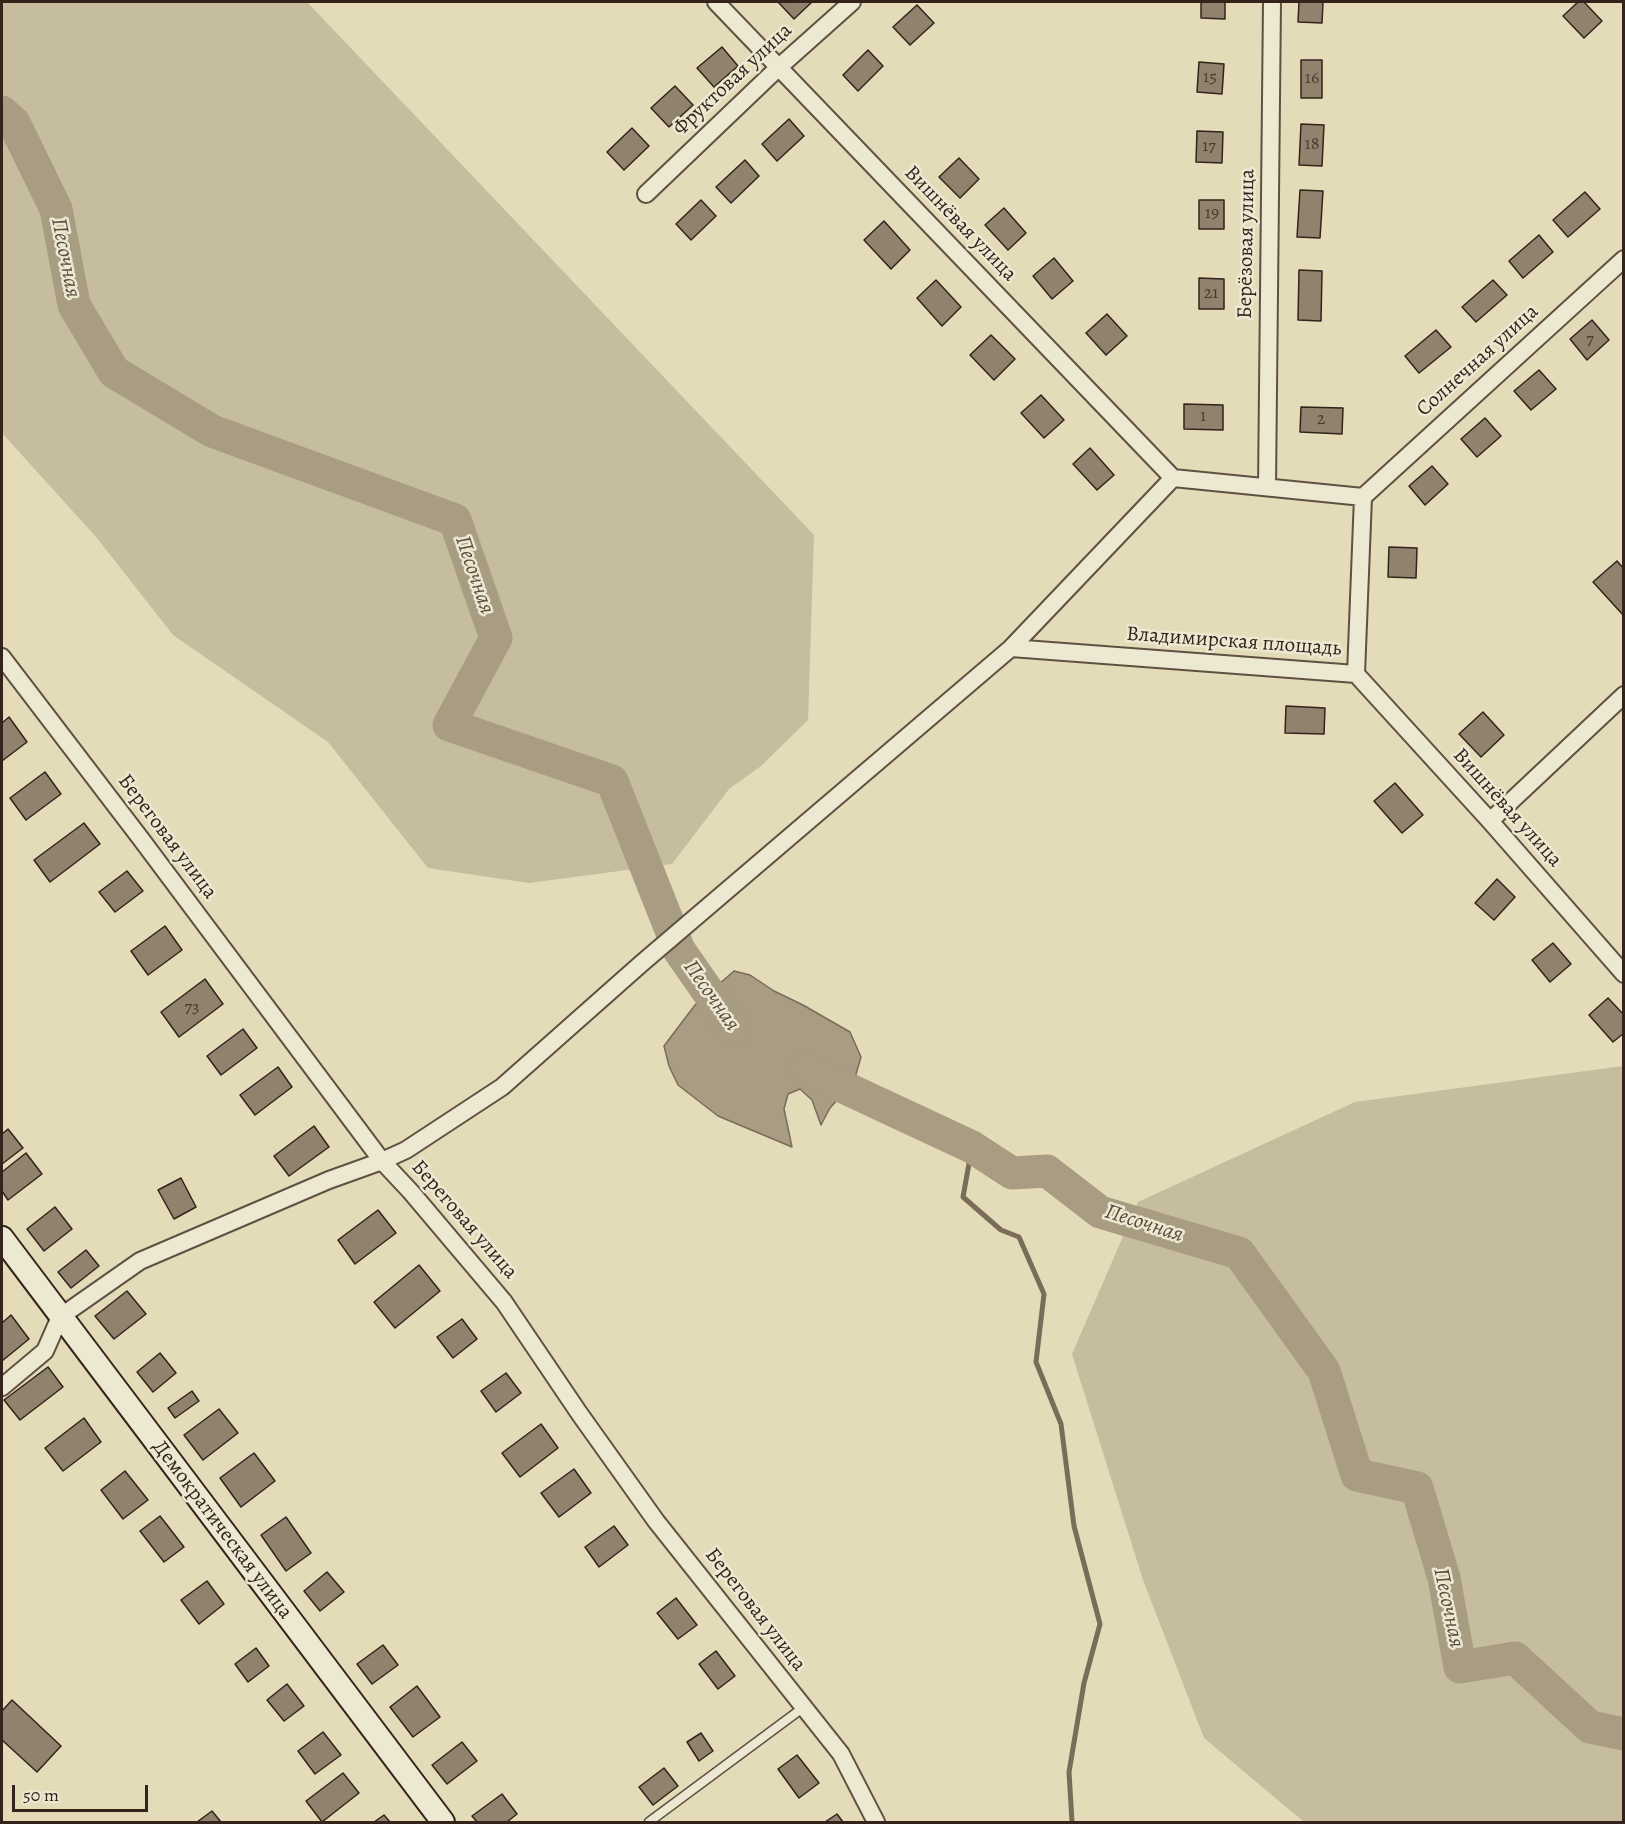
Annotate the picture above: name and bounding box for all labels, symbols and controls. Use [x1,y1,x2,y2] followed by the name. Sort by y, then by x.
[668,18,798,142] street label: Фруктовая улица
[1203,67,1217,89] house number: 15
[1305,68,1319,90] house number: 16
[1305,134,1319,156] house number: 18
[1202,136,1216,158] house number: 17
[898,161,1022,287] street label: Вишнёвая улица
[1233,169,1261,319] street label: Берёзовая улица
[1205,203,1219,225] house number: 19
[44,216,86,300] water label: Песочная
[1204,283,1218,305] house number: 21
[1412,300,1544,422] street label: Солнечная улица
[1586,329,1594,351] house number: 7
[1200,406,1206,428] house number: 1
[1317,409,1325,431] house number: 2
[448,532,500,618] water label: Песочная
[1126,622,1342,662] street label: Владимирская площадь
[1447,743,1567,873] street label: Вишнёвая улица
[112,770,222,904] street label: Береговая улица
[677,955,745,1037] water label: Песочная
[184,997,200,1019] house number: 73
[405,1155,523,1285] street label: Береговая улица
[1101,1199,1187,1249] water label: Песочная
[146,1435,298,1625] street label: Демократическая улица
[699,1543,811,1677] street label: Береговая улица
[1427,1566,1469,1650] water label: Песочная
[15,1773,152,1811] scale bar
[23,1783,59,1807] text: 50 m

